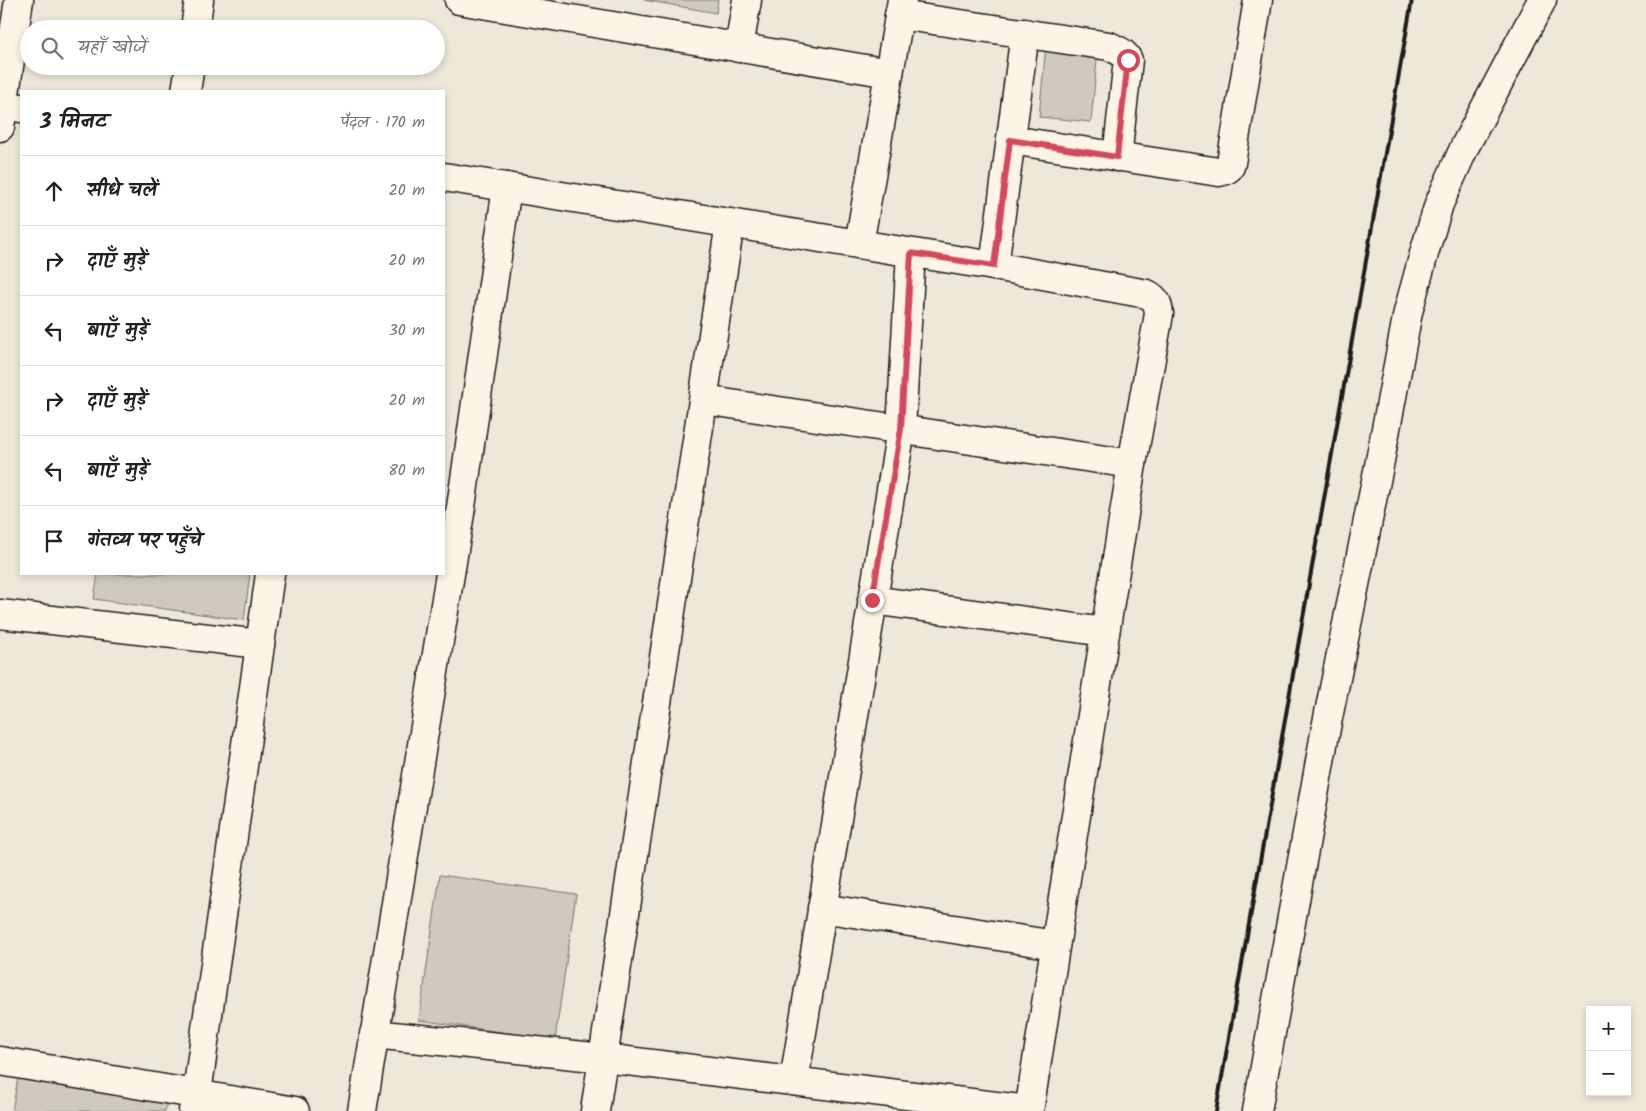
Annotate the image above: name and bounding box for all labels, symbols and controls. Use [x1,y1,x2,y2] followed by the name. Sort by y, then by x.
[20,20,445,75] search box
[78,33,147,63] text: यहाँ खोजें
[38,34,66,62] icon: search
[1117,49,1140,72] route start
[40,106,107,139] text: 3 मिनट
[340,110,425,135] text: पैदल · 170 m
[87,176,157,206] text: सीधे चलें
[40,177,68,205] icon: ahead
[389,178,425,203] text: 20 m
[87,246,146,276] text: दाएँ मुड़ें
[40,247,68,275] icon: right
[389,248,425,273] text: 20 m
[87,316,148,346] text: बाएँ मुड़ें
[40,317,68,345] icon: left
[389,318,425,343] text: 30 m
[87,386,146,416] text: दाएँ मुड़ें
[40,387,68,415] icon: right
[389,388,425,413] text: 20 m
[87,456,148,486] text: बाएँ मुड़ें
[40,457,68,485] icon: left
[388,458,425,483] text: 80 m
[87,526,202,556] text: गंतव्य पर पहुँचे
[40,527,68,555] icon: arrive
[861,589,884,612] route end
[1586,1006,1631,1096] map controls
[1586,1006,1631,1051] button: +
[1586,1051,1631,1096] button: −

